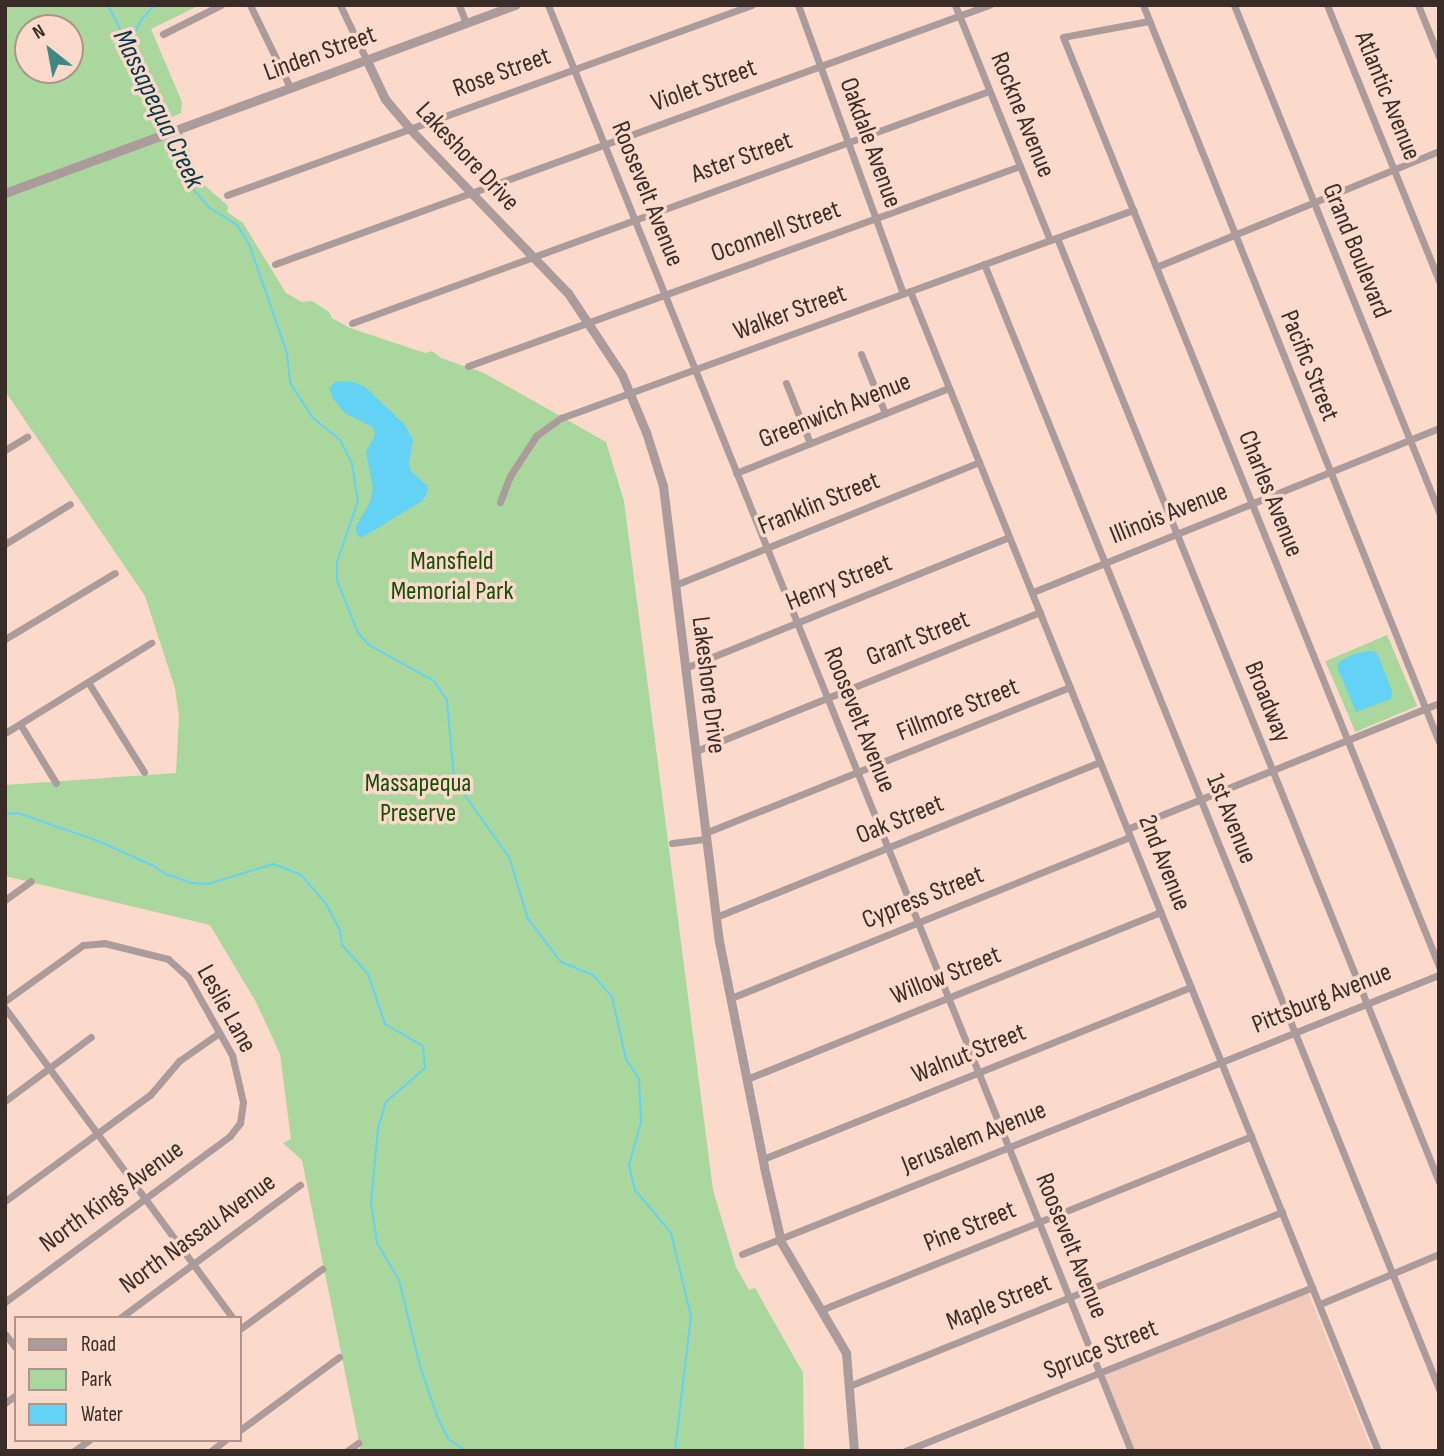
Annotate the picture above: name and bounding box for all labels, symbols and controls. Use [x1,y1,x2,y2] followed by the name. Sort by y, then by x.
[14,14,84,84] north arrow
[260,19,380,89] street label: Linden Street
[29,20,49,45] text: N
[105,24,211,194] water label: Massapequa Creek
[1347,27,1427,165] street label: Atlantic Avenue
[449,41,555,105] street label: Rose Street
[983,48,1061,182] street label: Rockne Avenue
[647,53,761,119] street label: Violet Street
[832,74,908,212] street label: Oakdale Avenue
[409,96,525,218] street label: Lakeshore Drive
[604,117,690,271] street label: Roosevelt Avenue
[687,125,797,191] street label: Aster Street
[1315,179,1397,323] street label: Grand Boulevard
[707,194,845,270] street label: Oconnell Street
[729,278,851,348] street label: Walker Street
[1273,306,1345,426] street label: Pacific Street
[755,366,915,456] street label: Greenwich Avenue
[1231,426,1309,562] street label: Charles Avenue
[754,466,884,542] street label: Franklin Street
[1106,476,1232,552] street label: Illinois Avenue
[391,546,513,608] park label: Mansfield Memorial Park
[781,548,897,618] street label: Henry Street
[862,604,974,674] street label: Grant Street
[684,615,732,755] street label: Lakeshore Drive
[816,643,902,797] street label: Roosevelt Avenue
[1237,657,1297,747] street label: Broadway
[892,671,1024,749] street label: Fillmore Street
[365,768,471,830] park label: Massapequa Preserve
[1199,770,1263,868] street label: 1st Avenue
[852,788,948,852] street label: Oak Street
[1131,811,1197,915] street label: 2nd Avenue
[858,860,988,936] street label: Cypress Street
[887,940,1005,1012] street label: Willow Street
[1248,957,1396,1041] street label: Pittsburg Avenue
[189,960,263,1058] street label: Leslie Lane
[908,1017,1030,1091] street label: Walnut Street
[897,1095,1051,1181] street label: Jerusalem Avenue
[34,1134,190,1260] street label: North Kings Avenue
[114,1167,282,1301] street label: North Nassau Avenue
[1028,1169,1114,1323] street label: Roosevelt Avenue
[919,1194,1021,1260] street label: Pine Street
[942,1268,1056,1338] street label: Maple Street
[1040,1313,1162,1387] street label: Spruce Street
[14,1316,242,1442] legend
[81,1332,116,1357] text: Road
[81,1367,112,1392] text: Park
[81,1402,123,1427] text: Water

